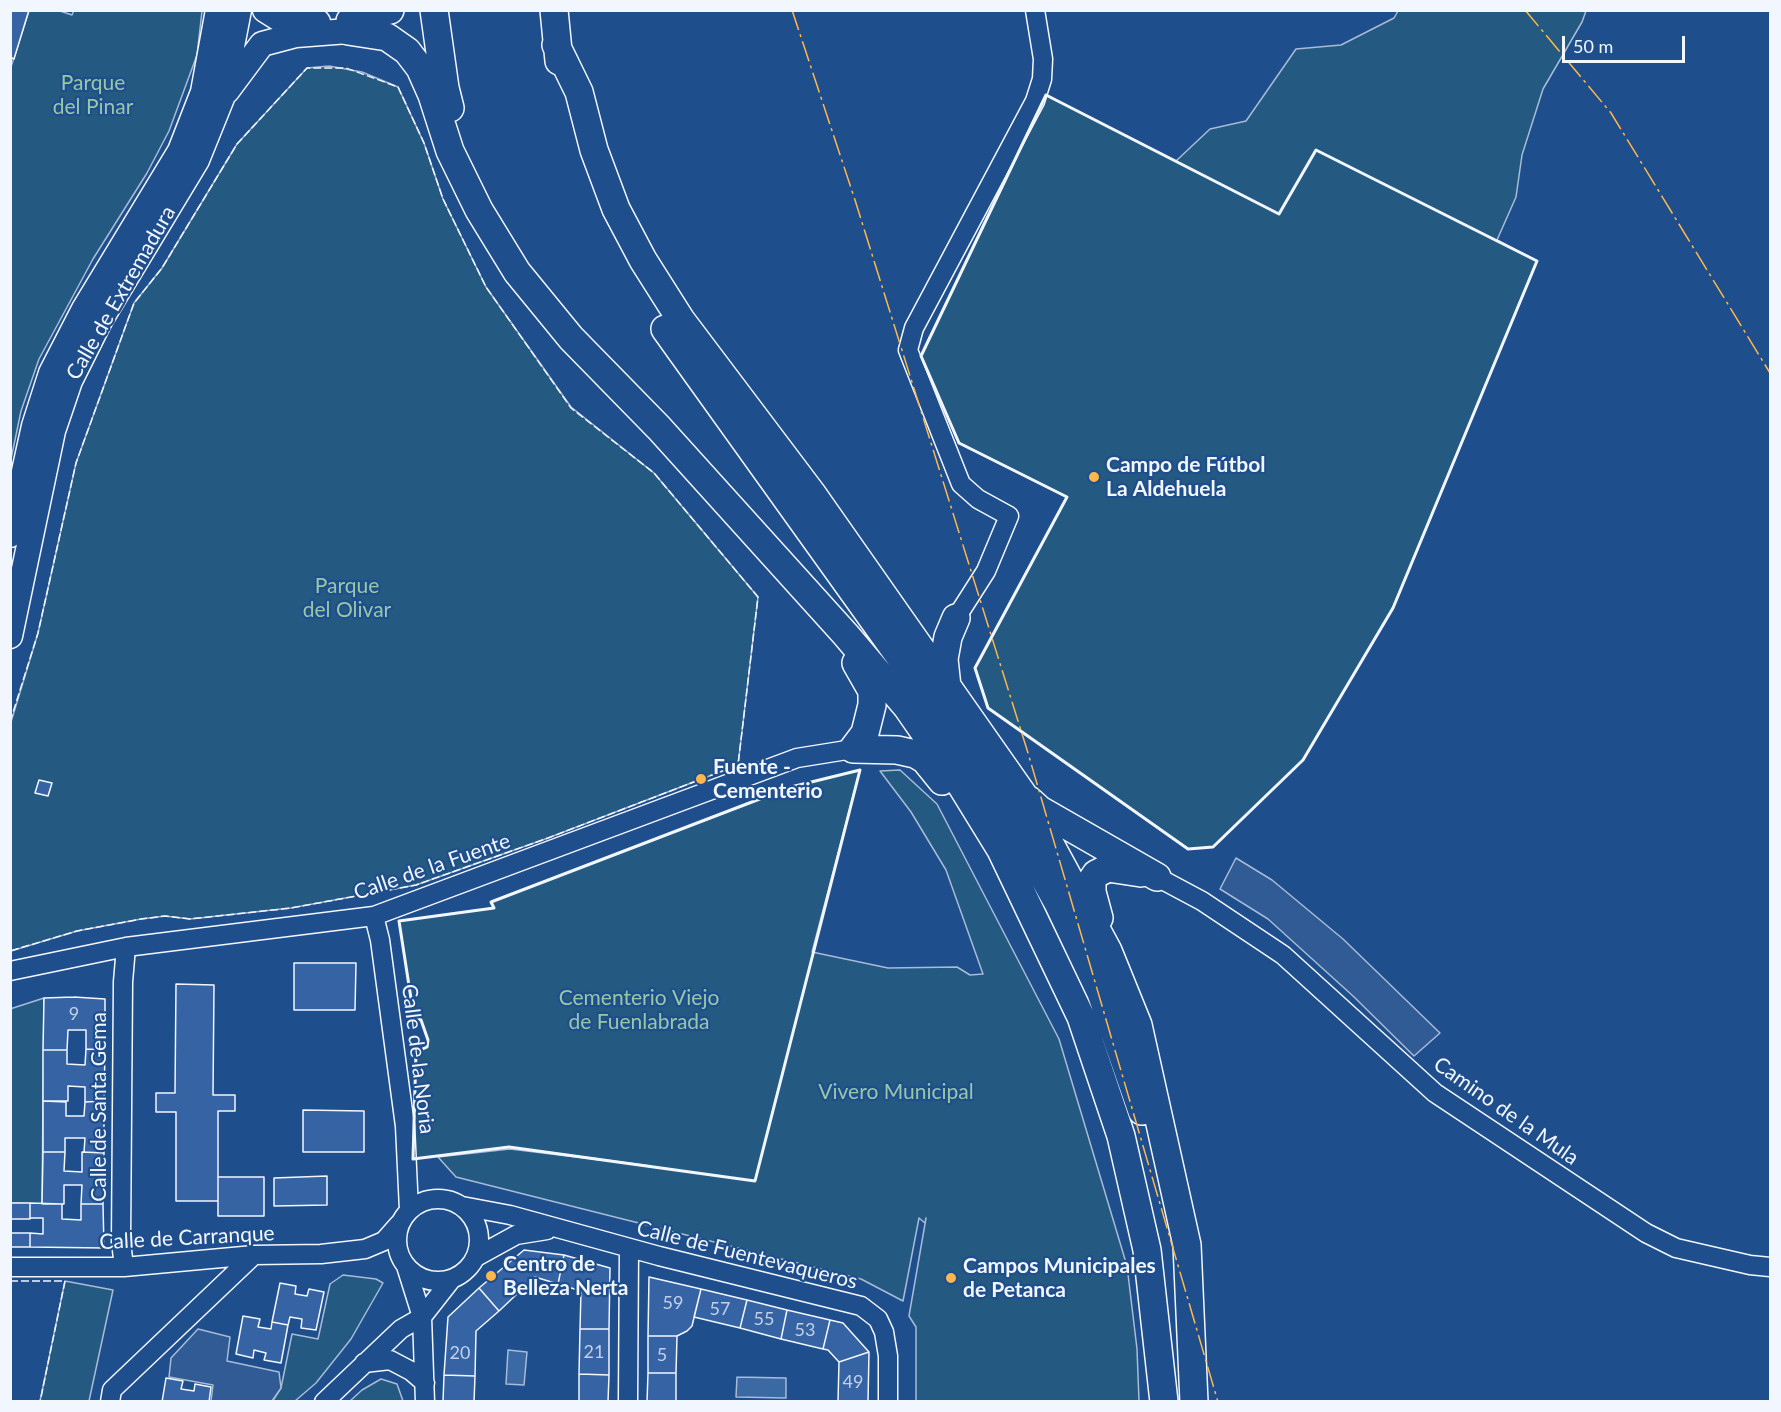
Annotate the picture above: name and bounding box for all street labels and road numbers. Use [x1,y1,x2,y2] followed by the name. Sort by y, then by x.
[61,202,181,384] street label: Calle de Extremadura
[350,828,514,906] street label: Calle de la Fuente
[396,983,440,1135] street label: Calle de la Noria
[86,1012,112,1202] street label: Calle de Santa Gema
[1429,1052,1583,1170] street label: Camino de la Mula
[634,1215,860,1295] street label: Calle de Fuentevaqueros
[99,1221,275,1255] street label: Calle de Carranque

